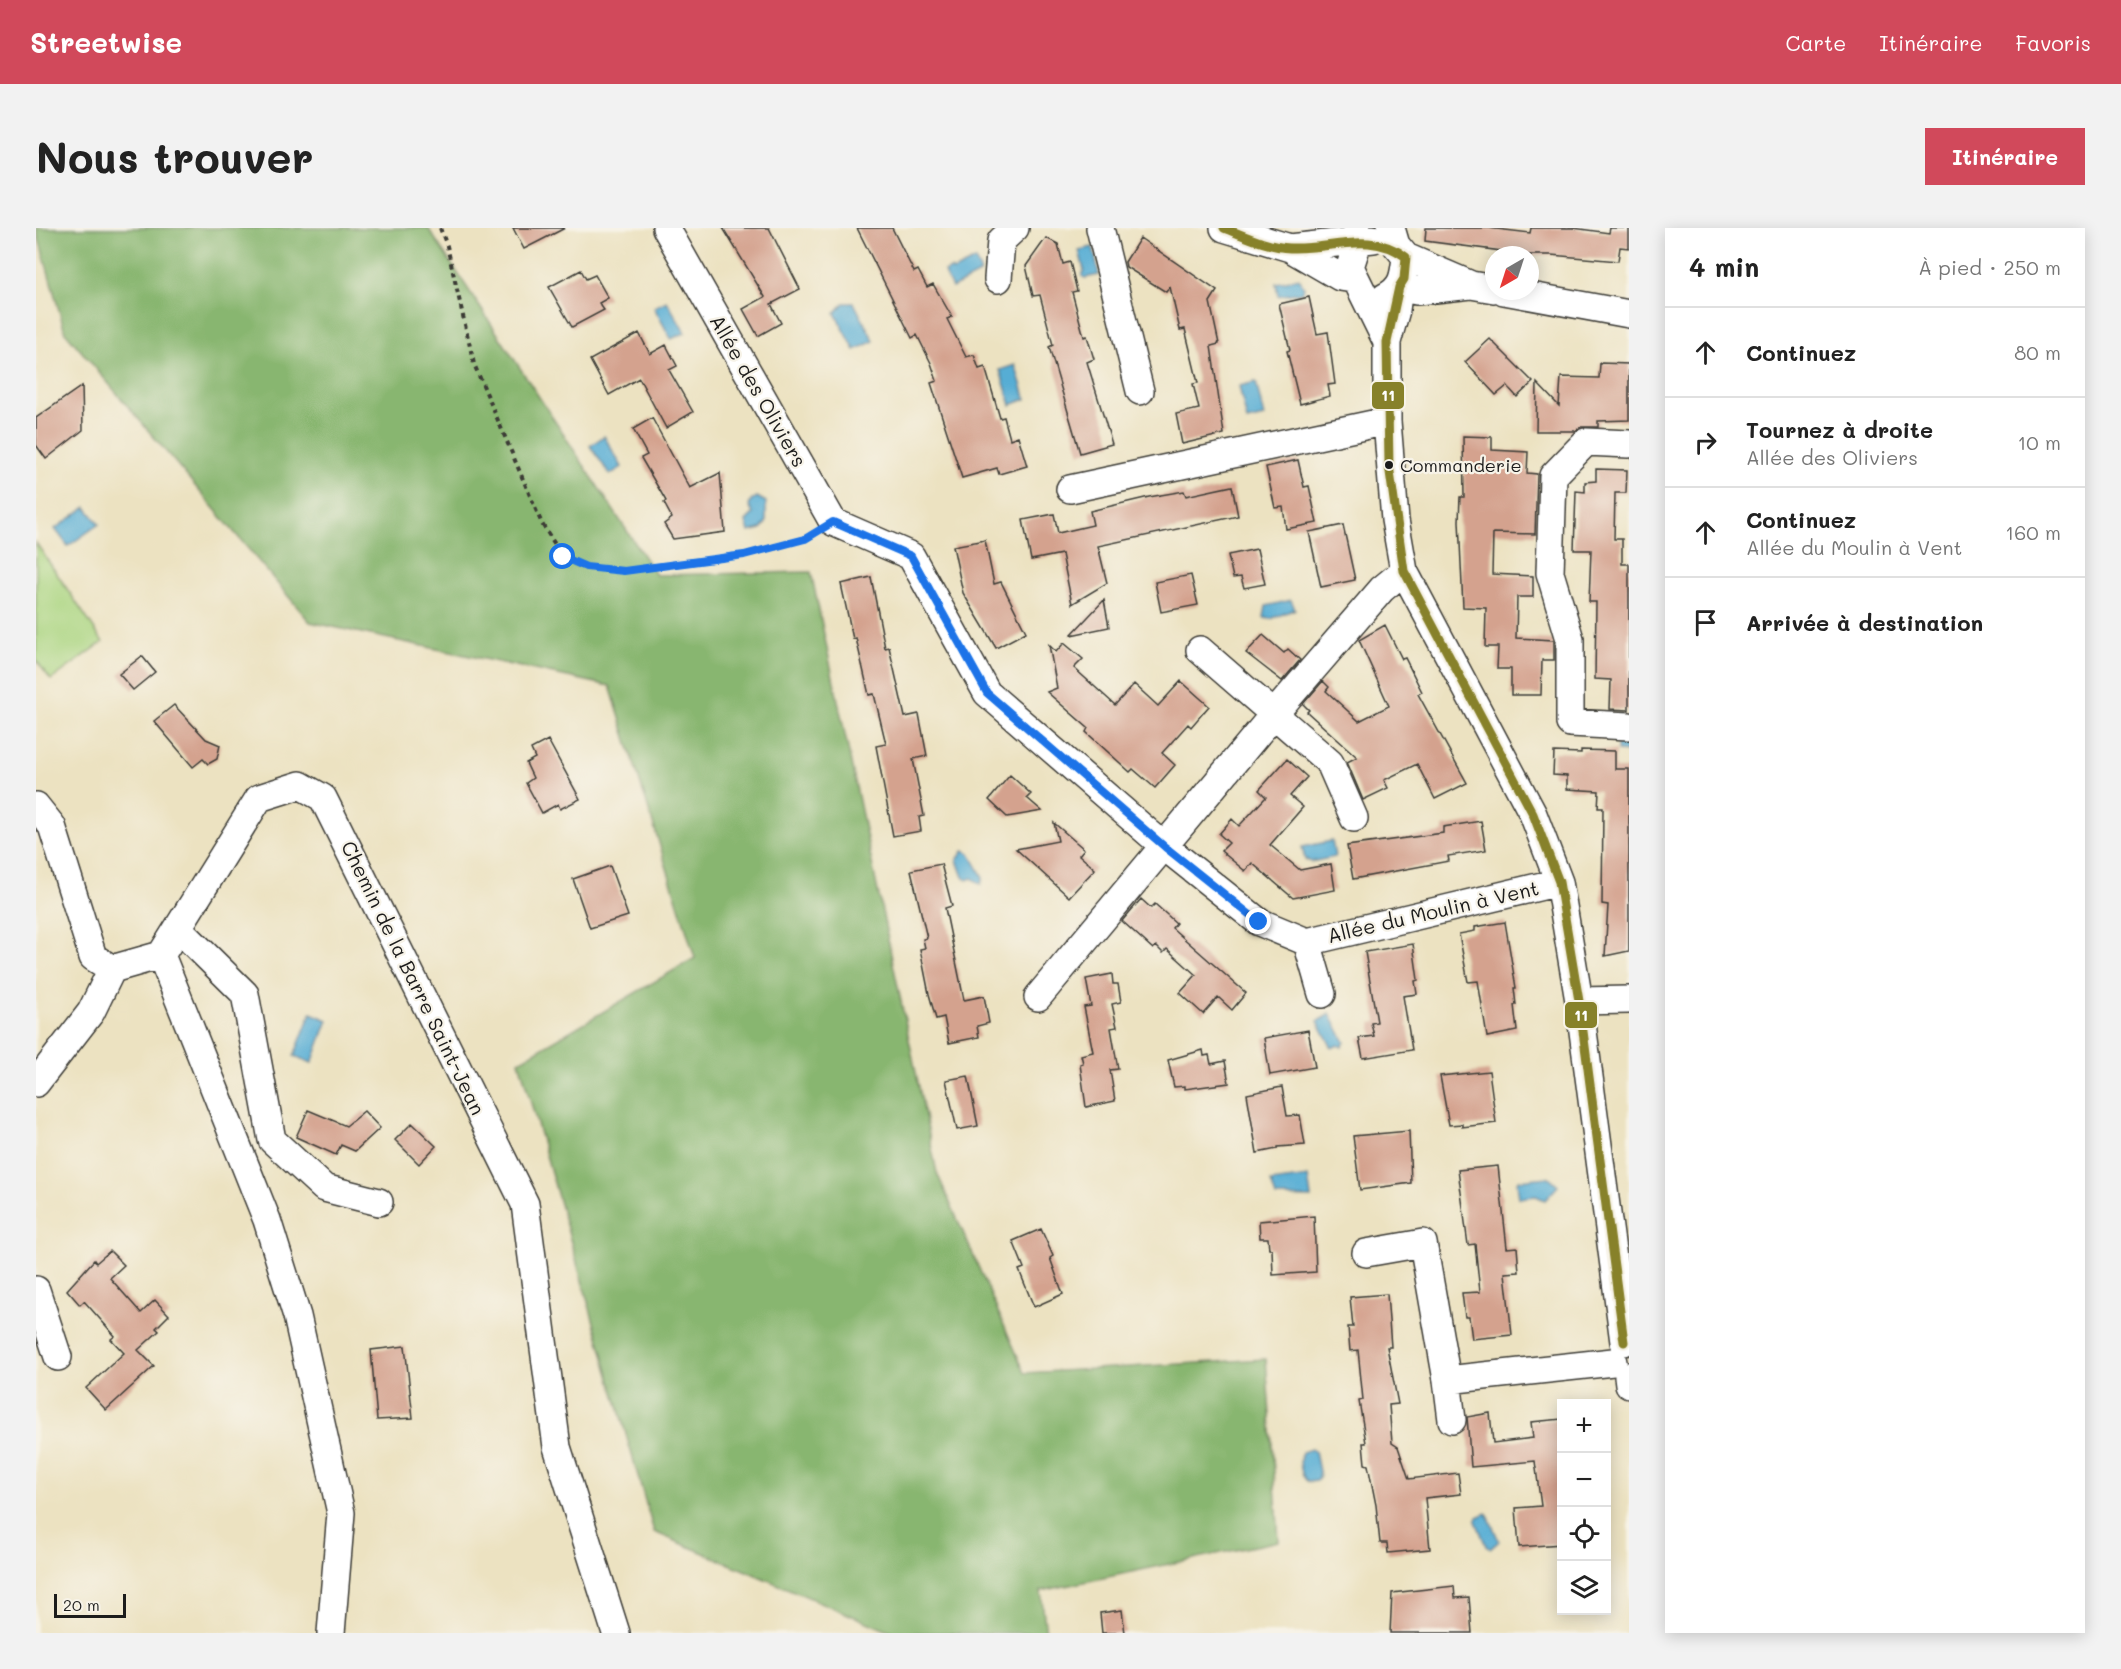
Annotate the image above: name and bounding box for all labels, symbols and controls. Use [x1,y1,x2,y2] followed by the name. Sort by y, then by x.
[30,24,182,60] text: Streetwise
[1785,29,1846,56] text: Carte
[1879,29,1982,56] text: Itinéraire
[2015,29,2091,56] text: Favoris
[1925,128,2085,185] button: Itinéraire
[36,129,314,184] text: Nous trouver
[1485,246,1539,300] north arrow
[1689,250,1759,284] text: 4 min
[1918,254,2061,280] text: À pied · 250 m
[705,310,813,471] street label: Allée des Oliviers
[1689,336,1722,369] icon: ahead
[1746,338,1856,367] text: Continuez
[2014,339,2061,365] text: 80 m
[1371,381,1405,410] line badge: 11
[1381,384,1395,405] text: 11
[1746,415,1933,444] text: Tournez à droite
[1689,426,1722,459] icon: right
[2017,429,2061,455] text: 10 m
[1746,444,1918,470] text: Allée des Oliviers
[1400,453,1522,477] place label: Commanderie
[1383,459,1395,471] marker: Commanderie
[1746,505,1856,534] text: Continuez
[1689,516,1722,549] icon: ahead
[2005,519,2061,545] text: 160 m
[1746,534,1962,560] text: Allée du Moulin à Vent
[549,543,575,569] route start
[1689,606,1722,639] icon: arrive
[1746,608,1983,637] text: Arrivée à destination
[336,836,492,1119] street label: Chemin de la Barre Saint-Jean
[1324,874,1541,948] street label: Allée du Moulin à Vent
[1245,908,1271,934] route end
[1564,1001,1598,1029] line badge: 11
[1574,1004,1588,1025] text: 11
[1557,1399,1611,1615] map controls
[1557,1399,1611,1453] button: +
[1557,1453,1611,1507] button: −
[1557,1507,1611,1561] button: locate
[1557,1561,1611,1615] button: layers
[54,1591,126,1618] scale bar
[63,1594,100,1615] text: 20 m

